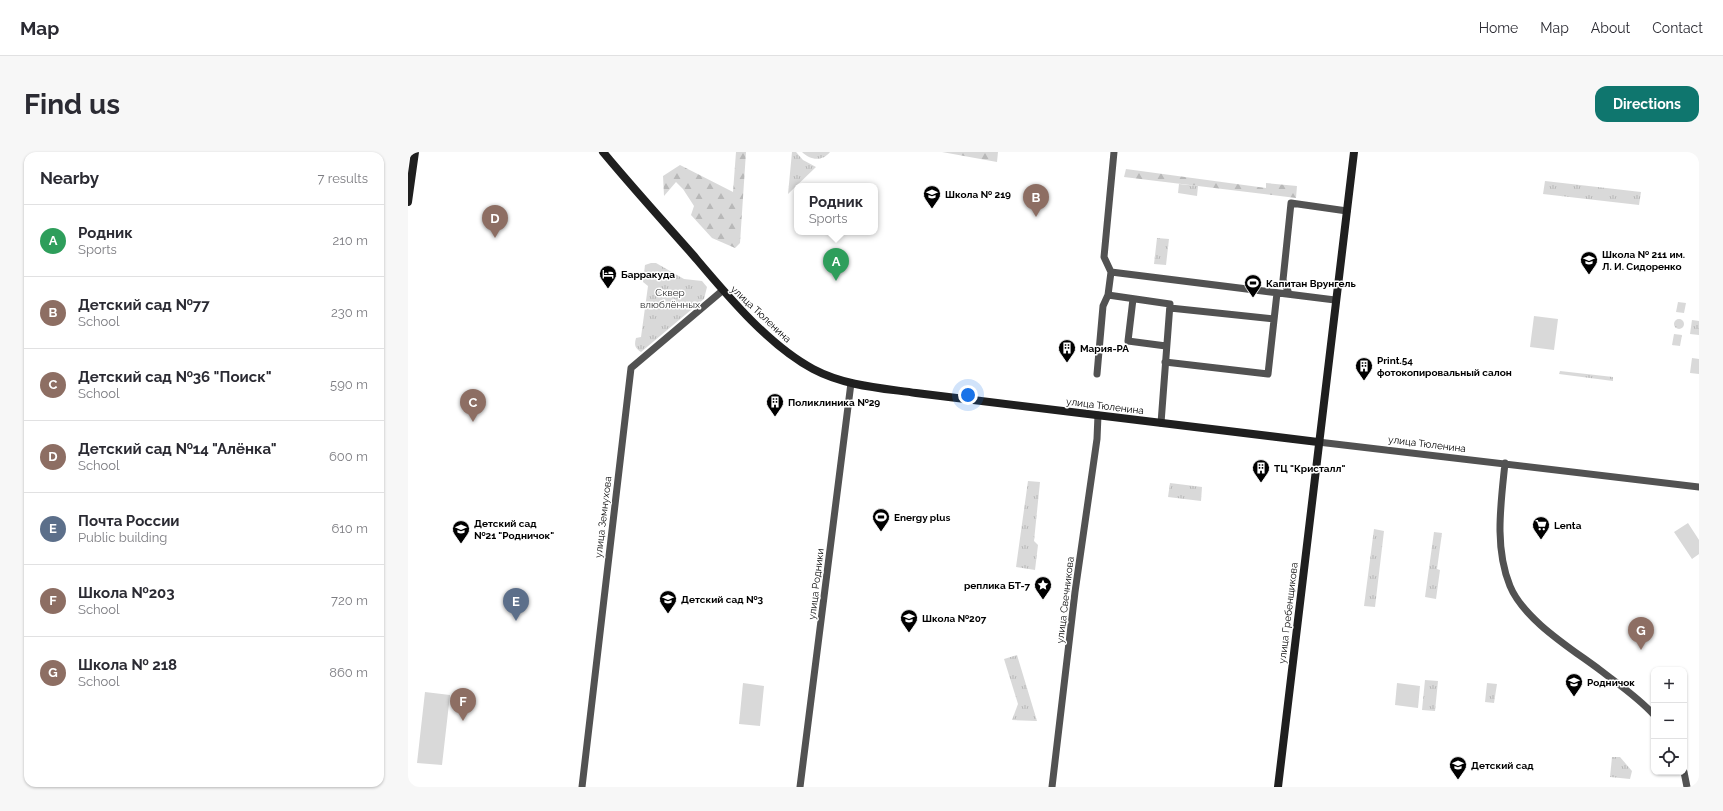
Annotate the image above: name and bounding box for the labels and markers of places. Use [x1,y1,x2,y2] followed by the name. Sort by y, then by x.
[922,184,942,209] school or university icon: Школа № 219
[1023,184,1049,217] pin: B
[945,189,1011,200] place label: Школа № 219
[482,205,508,238] pin: D
[823,248,849,281] pin: A
[1602,249,1685,272] place label: Школа № 211 им. Л. И. Сидоренко
[1579,250,1599,275] school or university icon: Школа № 211 им. Л. И. Сидоренко
[598,264,618,289] hotel icon: Барракуда
[621,269,675,280] place label: Барракуда
[1243,273,1263,298] sports icon: Капитан Врунгель
[1266,278,1356,289] place label: Капитан Врунгель
[1057,338,1077,363] building icon: Мария-РА
[1080,343,1129,354] place label: Мария-РА
[1377,355,1512,378] place label: Print.54 фотокопировальный салон
[1354,356,1374,381] building icon: Print.54 фотокопировальный салон
[460,389,486,422] pin: C
[765,392,785,417] building icon: Поликлиника №29
[788,397,880,408] place label: Поликлиника №29
[1251,458,1271,483] building icon: ТЦ "Кристалл"
[1274,463,1346,474] place label: ТЦ "Кристалл"
[871,507,891,532] sports icon: Energy plus
[894,512,951,523] place label: Energy plus
[1531,515,1551,540] supermarket icon: Lenta
[474,518,554,541] place label: Детский сад №21 "Родничок"
[451,519,471,544] school or university icon: Детский сад №21 "Родничок"
[1554,520,1582,531] place label: Lenta
[1033,575,1053,600] place icon: реплика БТ-7
[964,580,1030,591] place label: реплика БТ-7
[503,588,529,621] pin: E
[658,589,678,614] school or university icon: Детский сад №3
[681,594,763,605] place label: Детский сад №3
[899,608,919,633] school or university icon: Школа №207
[922,613,987,624] place label: Школа №207
[1628,617,1654,650] pin: G
[1564,672,1584,697] school or university icon: Родничок
[1587,677,1635,688] place label: Родничок
[450,688,476,721] pin: F
[1448,755,1468,780] school or university icon: Детский сад
[1471,760,1534,771] place label: Детский сад

